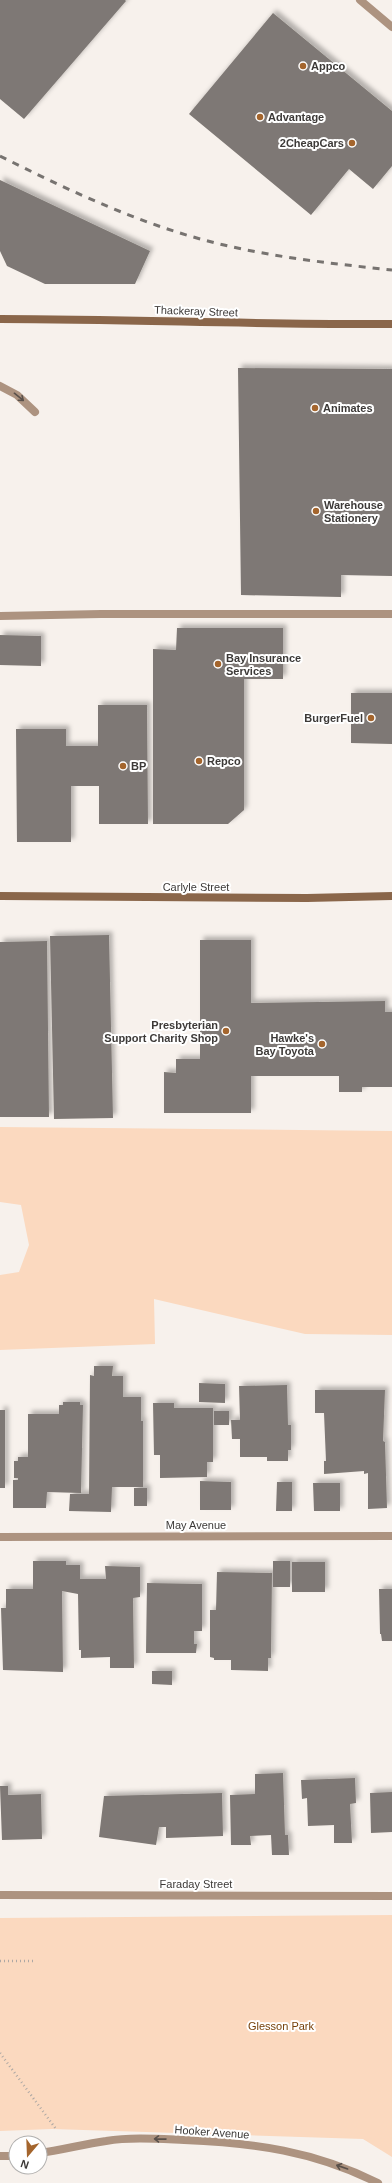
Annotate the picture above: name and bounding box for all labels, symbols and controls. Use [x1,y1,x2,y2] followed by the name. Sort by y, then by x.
[311,60,346,72] place label: Appco
[298,61,308,71] marker: Appco
[268,111,324,123] place label: Advantage
[255,112,265,122] marker: Advantage
[280,137,344,149] place label: 2CheapCars
[347,138,357,148] marker: 2CheapCars
[154,304,238,318] street label: Thackeray Street
[13,393,24,401] one-way arrow
[323,402,373,414] place label: Animates
[310,403,320,413] marker: Animates
[324,499,383,524] place label: Warehouse Stationery
[311,506,321,516] marker: Warehouse Stationery
[226,652,301,677] place label: Bay Insurance Services
[213,659,223,669] marker: Bay Insurance Services
[304,712,363,724] place label: BurgerFuel
[366,713,376,723] marker: BurgerFuel
[207,755,241,767] place label: Repco
[194,756,204,766] marker: Repco
[131,760,146,772] place label: BP
[118,761,128,771] marker: BP
[163,881,229,893] street label: Carlyle Street
[104,1019,218,1044] place label: Presbyterian Support Charity Shop
[221,1026,231,1036] marker: Presbyterian Support Charity Shop
[256,1032,315,1057] place label: Hawke's Bay Toyota
[317,1039,327,1049] marker: Hawke's Bay Toyota
[166,1519,226,1531] street label: May Avenue
[160,1878,232,1890] street label: Faraday Street
[248,2020,315,2032] park label: Glesson Park
[174,2123,250,2141] street label: Hooker Avenue
[8,2135,48,2175] north arrow
[153,2135,166,2143] one-way arrow
[19,2157,30,2171] text: N
[336,2163,349,2170] one-way arrow

